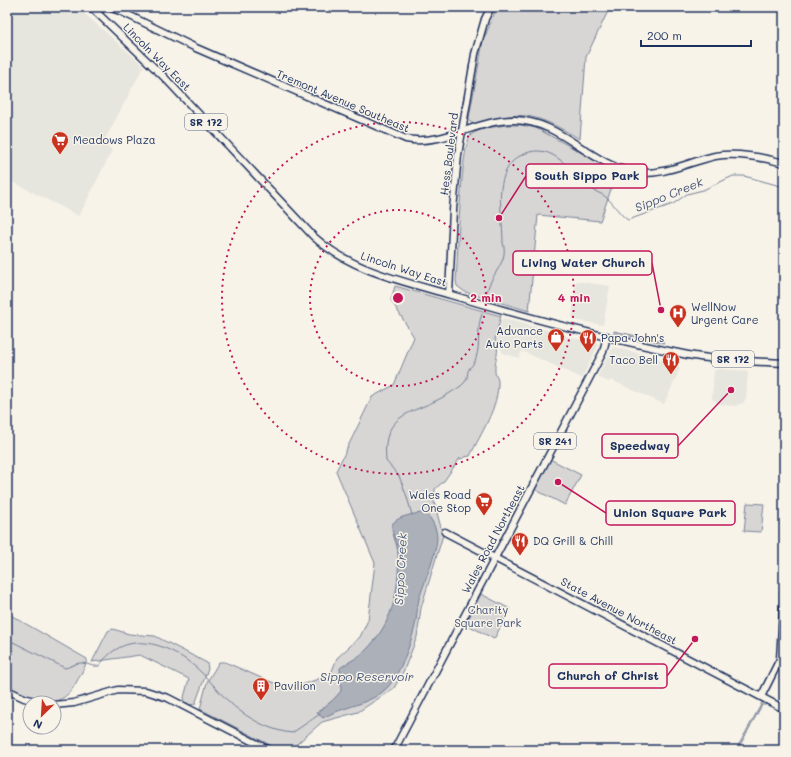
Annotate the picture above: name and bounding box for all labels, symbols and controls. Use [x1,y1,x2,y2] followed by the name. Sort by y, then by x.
[120,20,194,94] street label: Lincoln Way East
[641,22,751,48] scale bar
[647,27,682,43] text: 200 m
[274,66,412,136] street label: Tremont Avenue Southeast
[436,112,461,196] street label: Hess Boulevard
[185,114,227,130] road number: SR 172
[50,130,70,155] supermarket icon: Meadows Plaza
[73,132,156,147] place label: Meadows Plaza
[526,164,647,188] callout: South Sippo Park
[535,167,639,183] text: South Sippo Park
[632,173,706,215] water label: Sippo Creek
[359,248,449,290] street label: Lincoln Way East
[513,251,652,275] callout: Living Water Church
[521,254,645,270] text: Living Water Church
[470,289,502,305] text: 2 min
[558,289,590,305] text: 4 min
[391,291,405,305] centre of rings
[691,299,759,327] place label: WellNow Urgent Care
[668,303,688,328] hospital icon: WellNow Urgent Care
[485,323,543,351] place label: Advance Auto Parts
[546,327,566,352] shop icon: Advance Auto Parts
[578,328,598,353] restaurant icon: Papa John's
[601,330,664,345] place label: Papa John's
[661,350,681,375] restaurant icon: Taco Bell
[712,351,754,367] road number: SR 172
[609,352,658,367] place label: Taco Bell
[534,433,576,449] road number: SR 241
[602,434,678,458] callout: Speedway
[610,437,671,453] text: Speedway
[458,482,528,596] street label: Wales Road Northeast
[409,487,471,515] place label: Wales Road One Stop
[474,491,494,516] supermarket icon: Wales Road One Stop
[606,501,735,525] callout: Union Square Park
[613,504,727,520] text: Union Square Park
[510,531,530,556] restaurant icon: DQ Grill & Chill
[390,532,410,605] water label: Sippo Creek
[533,533,613,548] place label: DQ Grill & Chill
[558,573,680,648] street label: State Avenue Northeast
[455,602,522,630] park label: Charity Square Park
[549,664,667,688] callout: Church of Christ
[557,667,659,683] text: Church of Christ
[320,668,414,684] water label: Sippo Reservoir
[251,676,271,701] building icon: Pavilion
[274,678,316,693] place label: Pavilion
[22,695,62,735] north arrow
[31,716,45,733] text: N

